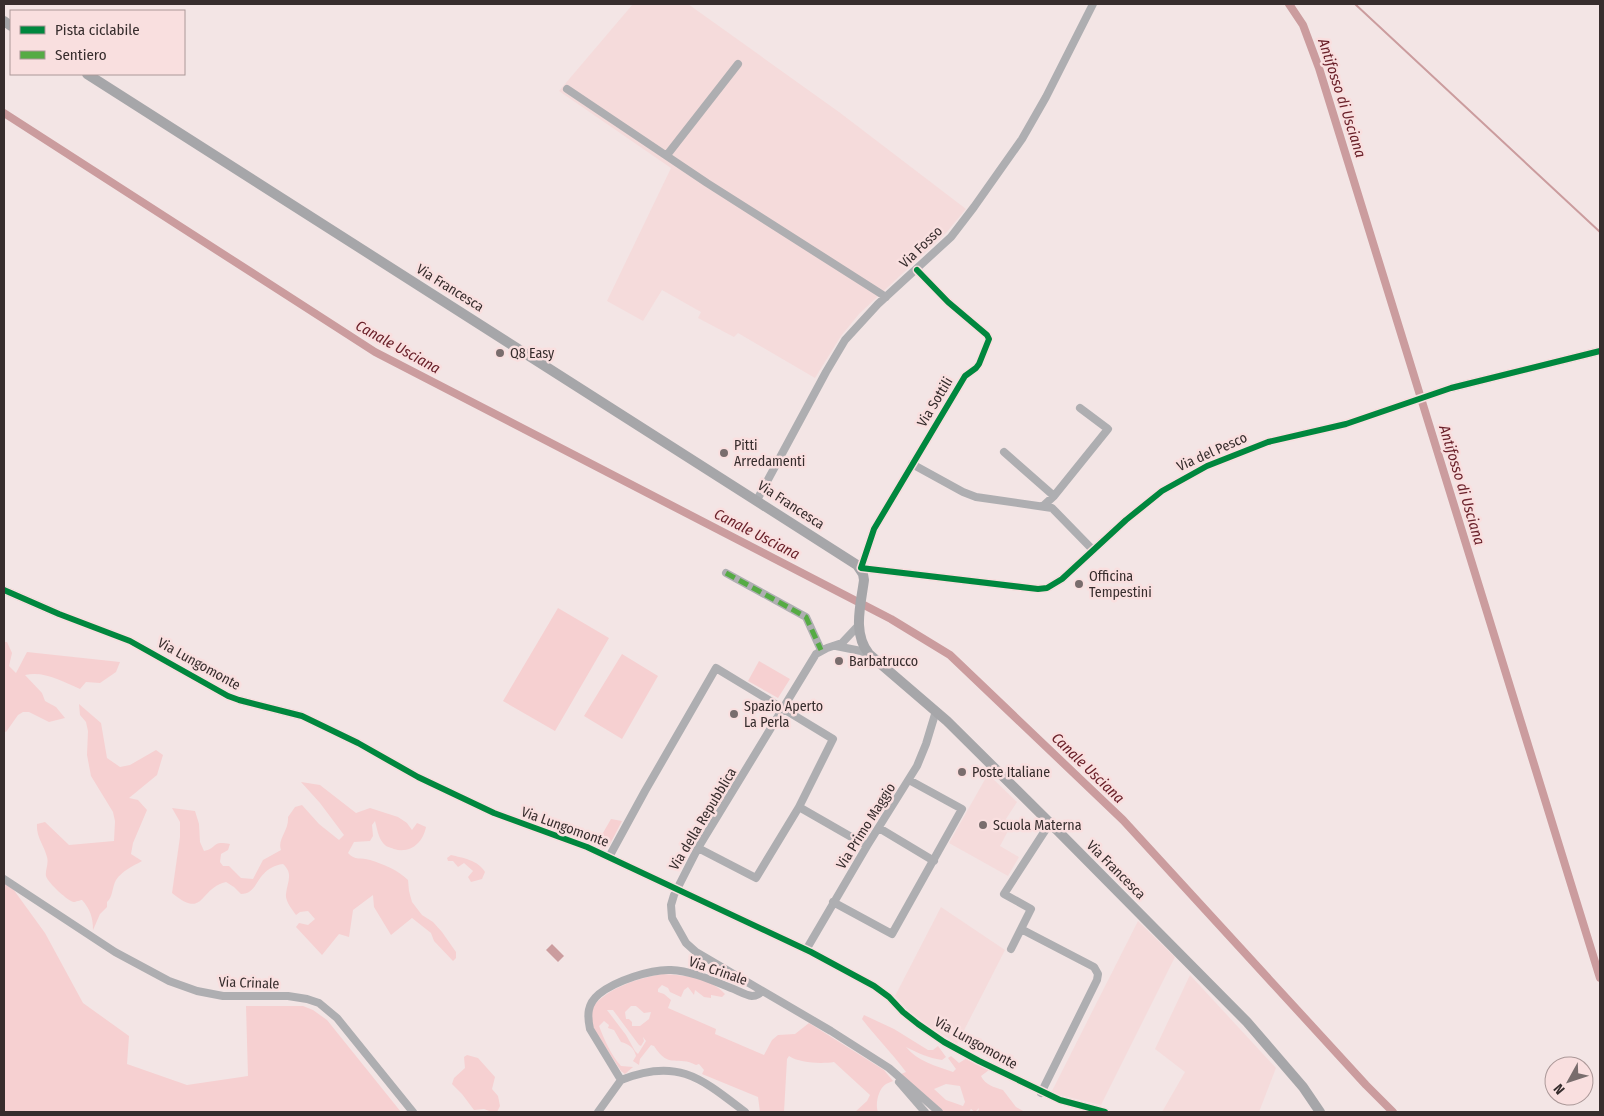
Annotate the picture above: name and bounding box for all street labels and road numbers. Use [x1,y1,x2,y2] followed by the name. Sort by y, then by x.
[896,222,946,272] street label: Via Fosso
[413,261,487,316] street label: Via Francesca
[914,374,956,430] street label: Via Sottili
[1174,429,1250,475] street label: Via del Pesco
[754,477,828,533] street label: Via Francesca
[155,634,243,694] street label: Via Lungomonte
[666,765,740,873] street label: Via della Repubblica
[833,780,899,872] street label: Via Primo Maggio
[519,803,611,851] street label: Via Lungomonte
[1083,837,1149,903] street label: Via Francesca
[687,953,750,989] street label: Via Crinale
[218,973,280,993] street label: Via Crinale
[932,1013,1020,1073] street label: Via Lungomonte

